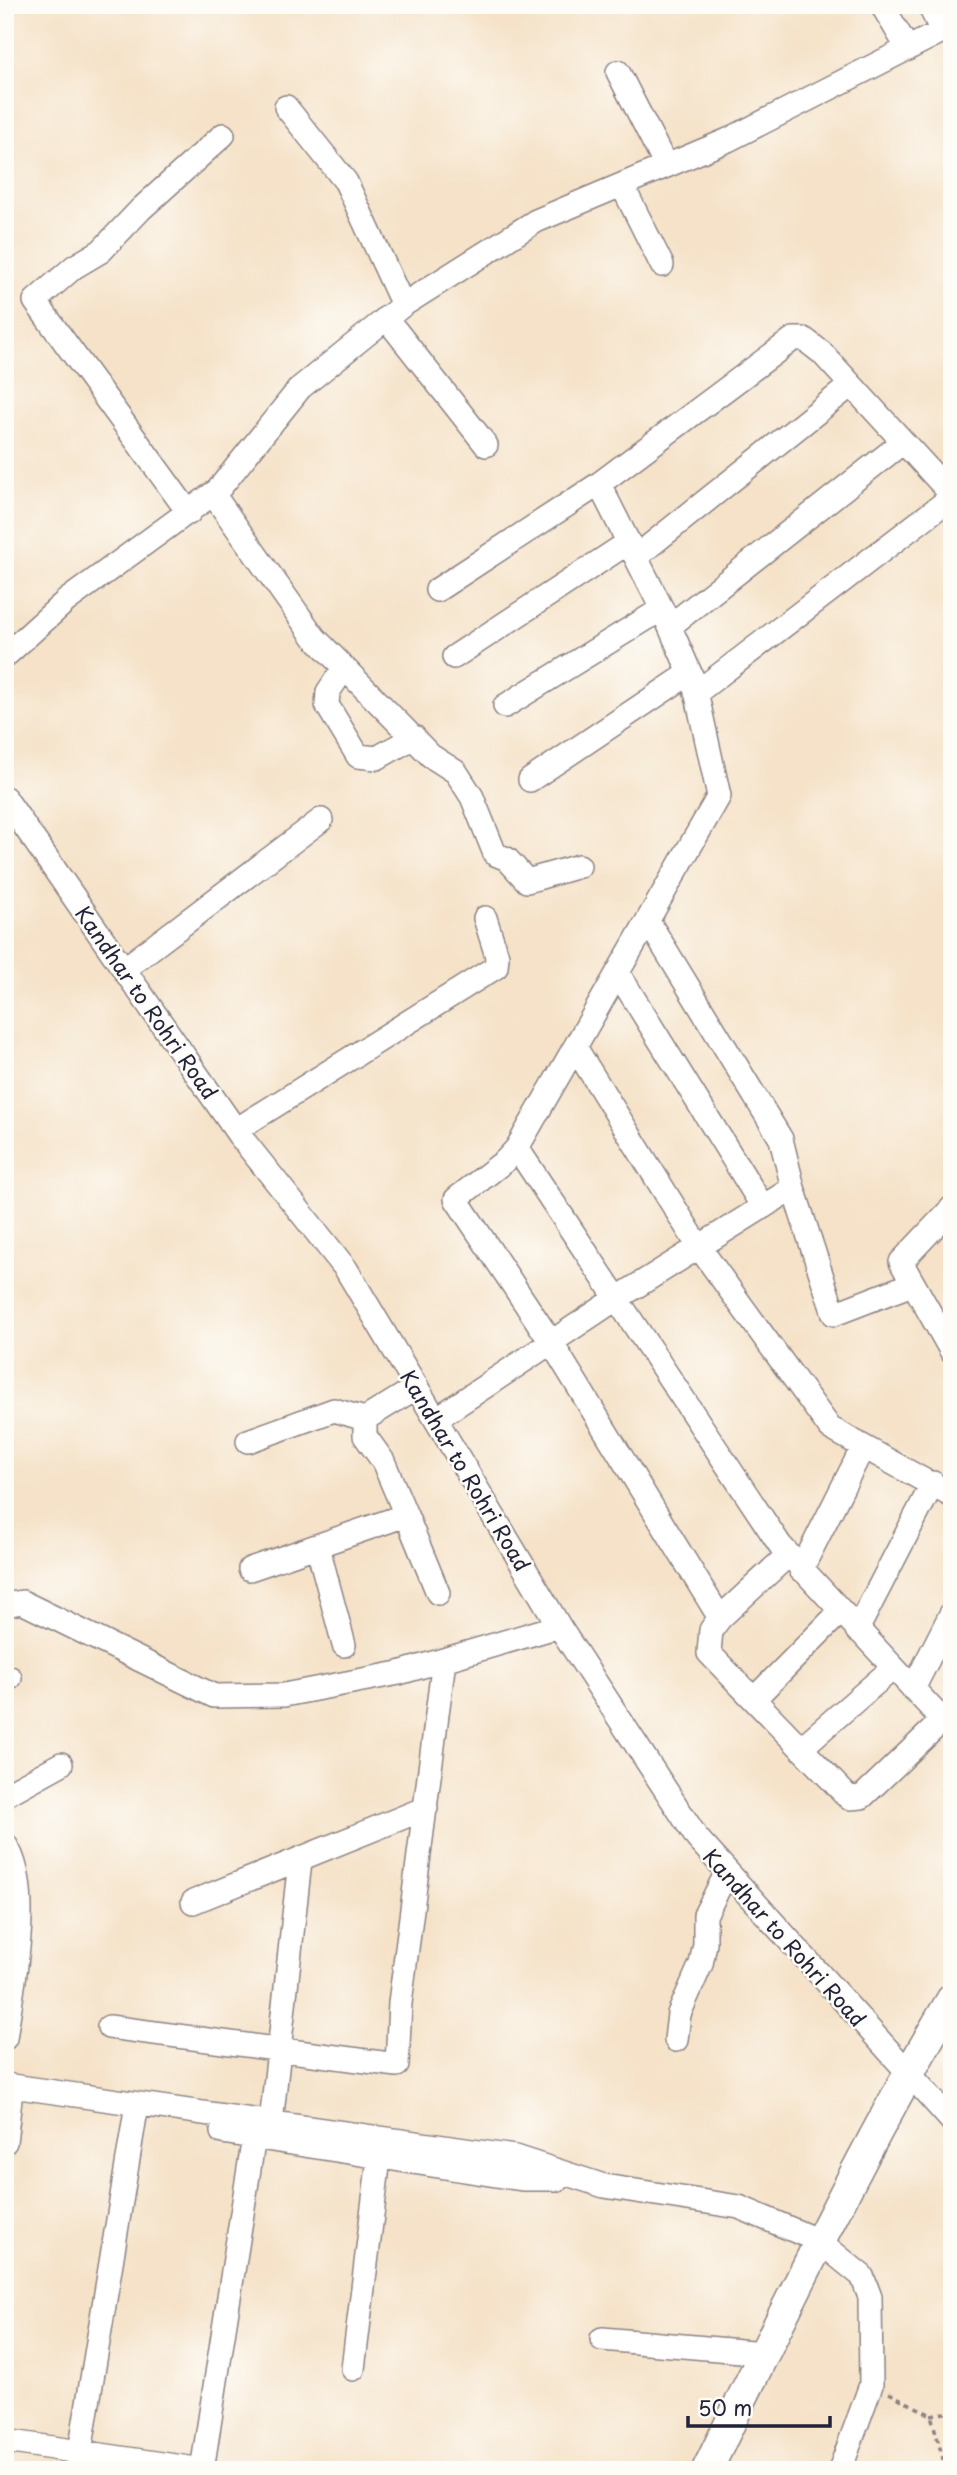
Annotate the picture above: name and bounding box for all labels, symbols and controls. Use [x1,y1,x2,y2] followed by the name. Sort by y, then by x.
[68,899,226,1105] street label: Kandhar to Rohri Road
[393,1363,539,1577] street label: Kandhar to Rohri Road
[696,1841,874,2033] street label: Kandhar to Rohri Road
[688,2384,829,2428] scale bar
[698,2391,752,2423] text: 50 m

